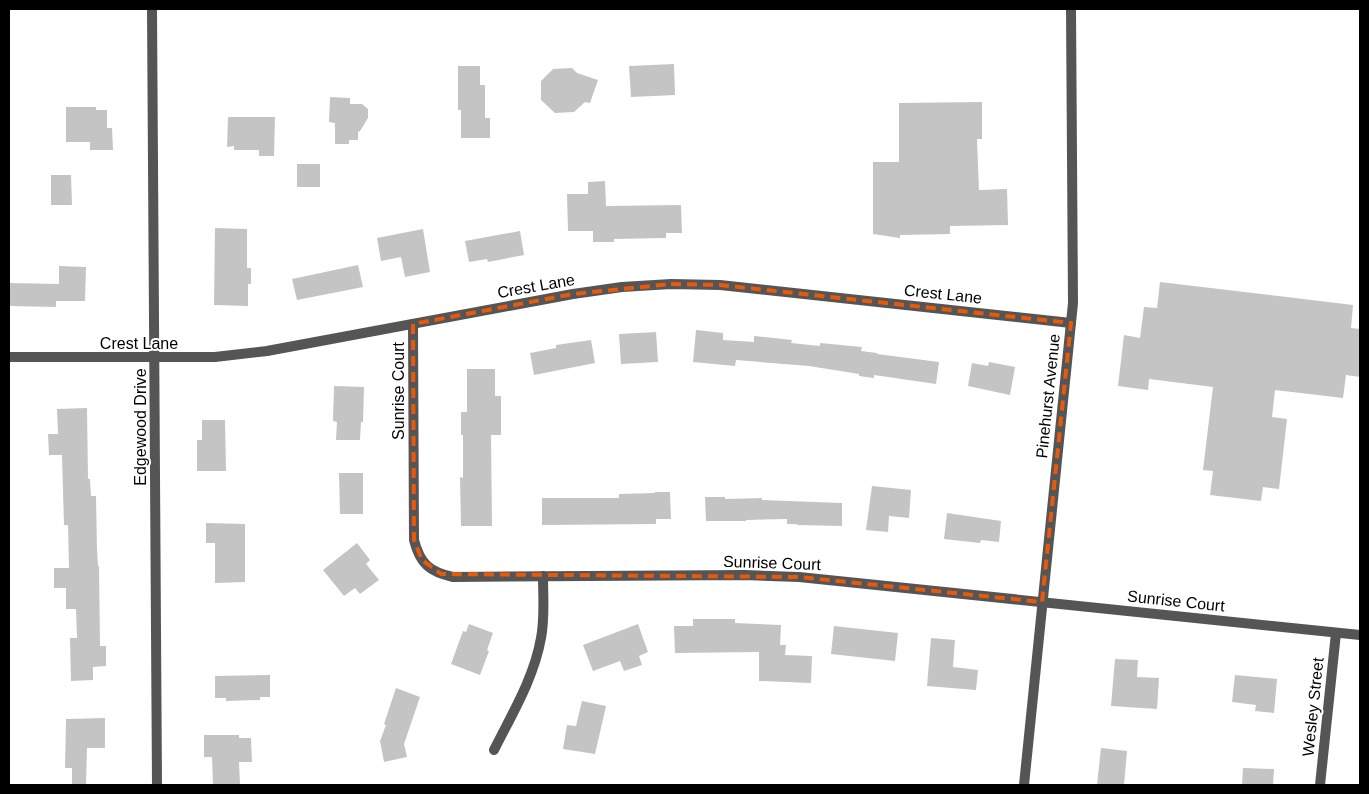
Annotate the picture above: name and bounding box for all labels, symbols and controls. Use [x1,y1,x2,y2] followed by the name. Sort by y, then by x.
[496,271,576,301] street label: Crest Lane
[903,281,983,307] street label: Crest Lane
[1033,333,1063,459] street label: Pinehurst Avenue
[100,335,178,352] street label: Crest Lane
[390,342,407,440] street label: Sunrise Court
[132,368,149,486] street label: Edgewood Drive
[723,553,822,573] street label: Sunrise Court
[1126,587,1226,615] street label: Sunrise Court
[1299,656,1327,757] street label: Wesley Street

